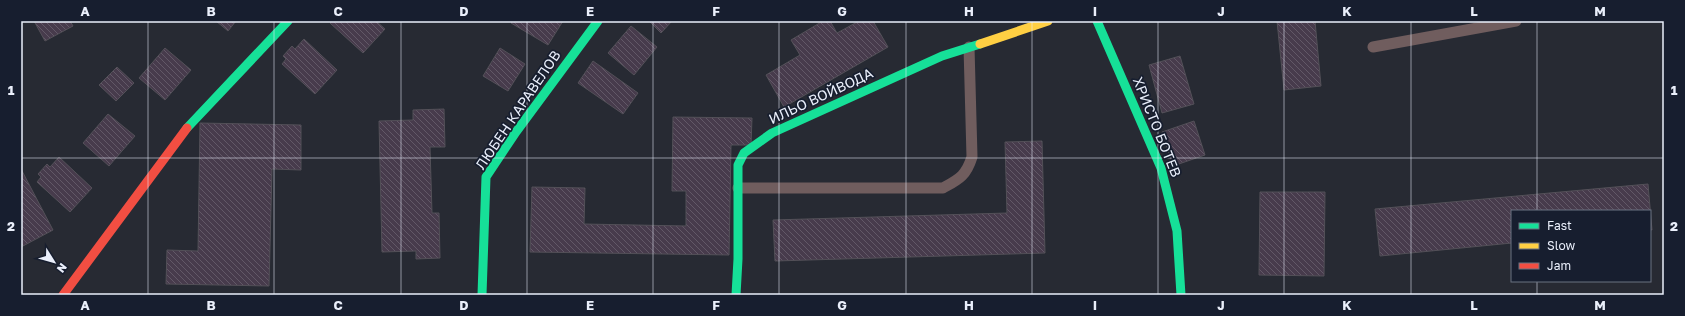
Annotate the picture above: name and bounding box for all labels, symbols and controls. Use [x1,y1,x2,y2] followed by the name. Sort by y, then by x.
[80,3,90,19] text: A
[206,3,216,19] text: B
[333,3,343,19] text: C
[459,3,469,19] text: D
[586,3,594,19] text: E
[712,3,720,19] text: F
[837,3,847,19] text: G
[964,3,974,19] text: H
[1093,3,1097,19] text: I
[1217,3,1225,19] text: J
[1342,3,1352,19] text: K
[1470,3,1478,19] text: L
[1594,3,1606,19] text: M
[471,47,564,172] street label: ЛЮБЕН КАРАВЕЛОВ
[766,64,876,127] street label: ИЛЬО ВОЙВОДА
[1130,74,1185,179] street label: ХРИСТО БОТЕВ
[8,82,15,98] text: 1
[1671,82,1678,98] text: 1
[1511,210,1651,282] legend
[7,218,15,234] text: 2
[1547,218,1572,233] text: Fast
[1670,218,1678,234] text: 2
[1547,238,1575,253] text: Slow
[34,242,74,282] north arrow
[1547,258,1571,273] text: Jam
[55,261,70,276] text: N
[80,297,90,313] text: A
[206,297,216,313] text: B
[333,297,343,313] text: C
[459,297,469,313] text: D
[586,297,594,313] text: E
[712,297,720,313] text: F
[837,297,847,313] text: G
[964,297,974,313] text: H
[1093,297,1097,313] text: I
[1217,297,1225,313] text: J
[1342,297,1352,313] text: K
[1470,297,1478,313] text: L
[1594,297,1606,313] text: M

